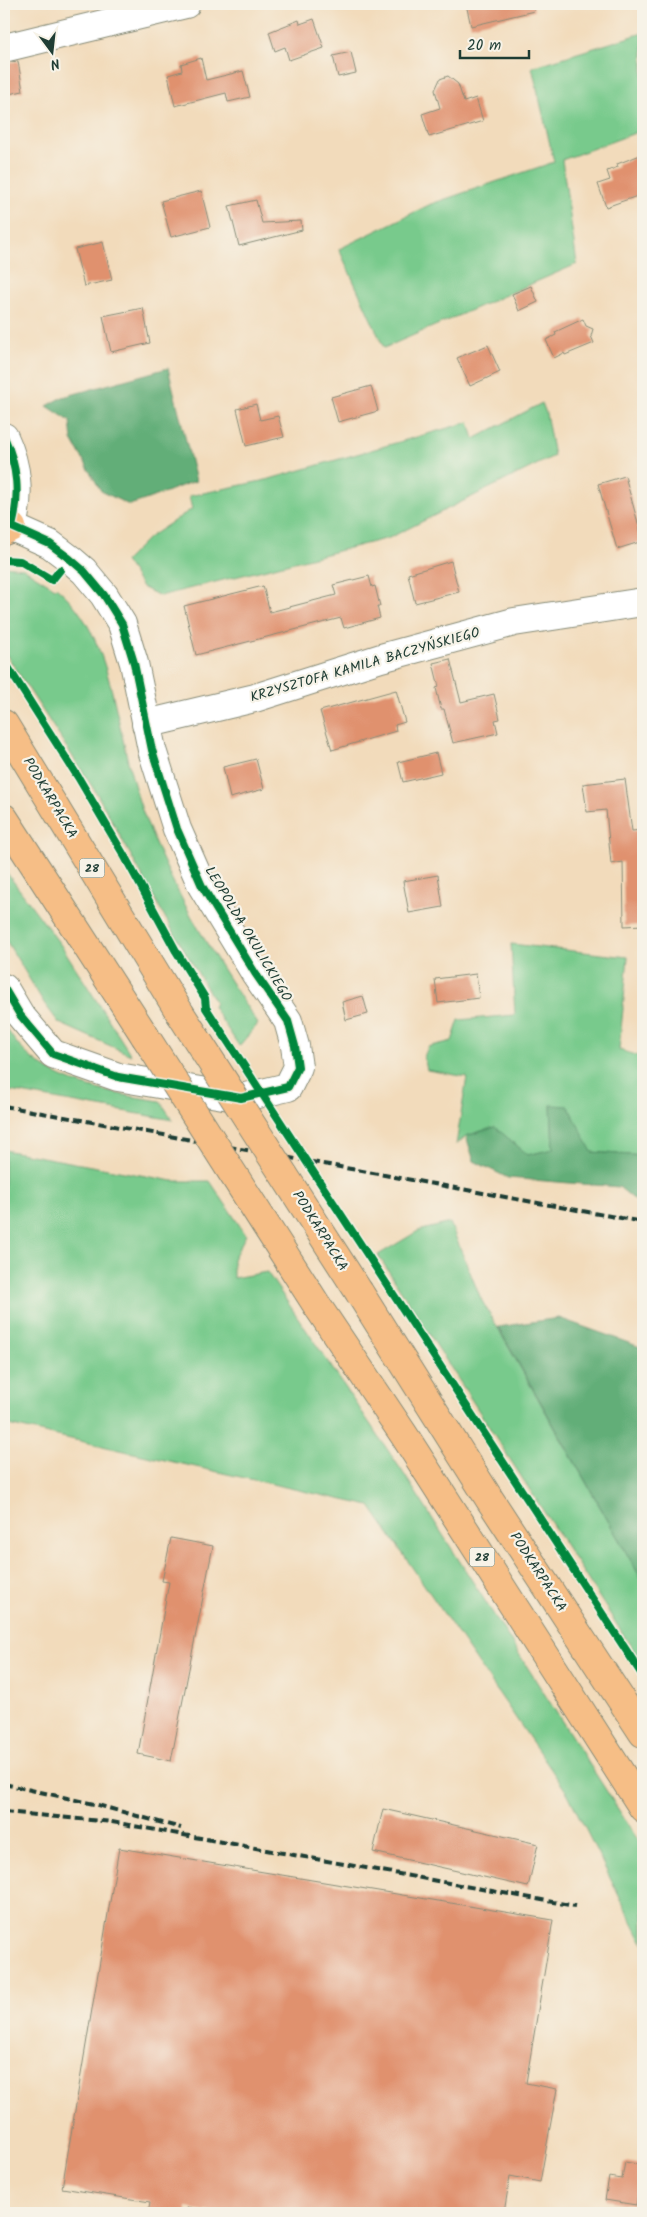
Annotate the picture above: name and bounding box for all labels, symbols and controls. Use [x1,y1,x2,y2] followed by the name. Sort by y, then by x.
[28,28,78,78] north arrow
[460,28,528,60] scale bar
[467,34,501,58] text: 20 m
[48,52,62,75] text: N
[248,621,483,708] street label: KRZYSZTOFA KAMILA BACZYŃSKIEGO
[17,753,83,843] street label: PODKARPACKA
[80,858,104,878] road number: 28
[199,862,298,1006] street label: LEOPOLDA OKULICKIEGO
[286,1186,354,1276] street label: PODKARPACKA
[504,1528,572,1616] street label: PODKARPACKA
[470,1548,494,1566] road number: 28

